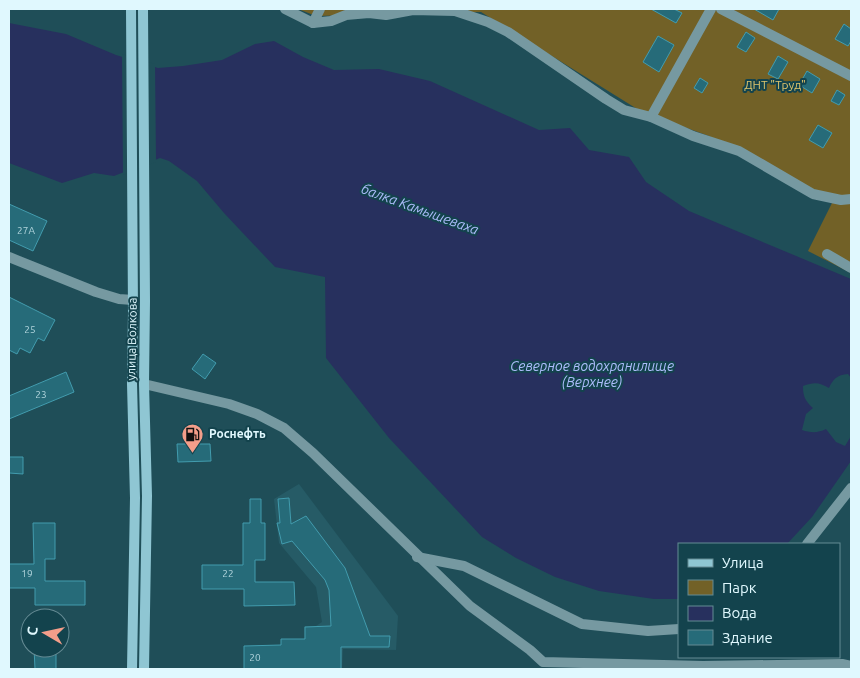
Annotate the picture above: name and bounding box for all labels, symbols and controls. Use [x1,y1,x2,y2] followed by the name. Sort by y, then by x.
[744,78,806,91] park label: ДНТ "Труд"
[359,180,481,238] water label: балка Камышеваха
[17,225,35,236] house number: 27А
[124,297,139,381] street label: улица Волкова
[24,324,36,335] house number: 25
[510,358,674,390] water label: Северное водохранилище (Верхнее)
[35,389,47,400] house number: 23
[181,422,205,453] fuel station icon: Роснефть
[209,427,266,440] place label: Роснефть
[678,543,840,658] legend
[722,554,764,571] text: Улица
[21,568,33,579] house number: 19
[222,568,234,579] house number: 22
[722,579,757,596] text: Парк
[722,604,757,621] text: Вода
[20,608,70,658] north arrow
[24,625,41,637] text: С
[722,629,773,646] text: Здание
[249,652,261,663] house number: 20

